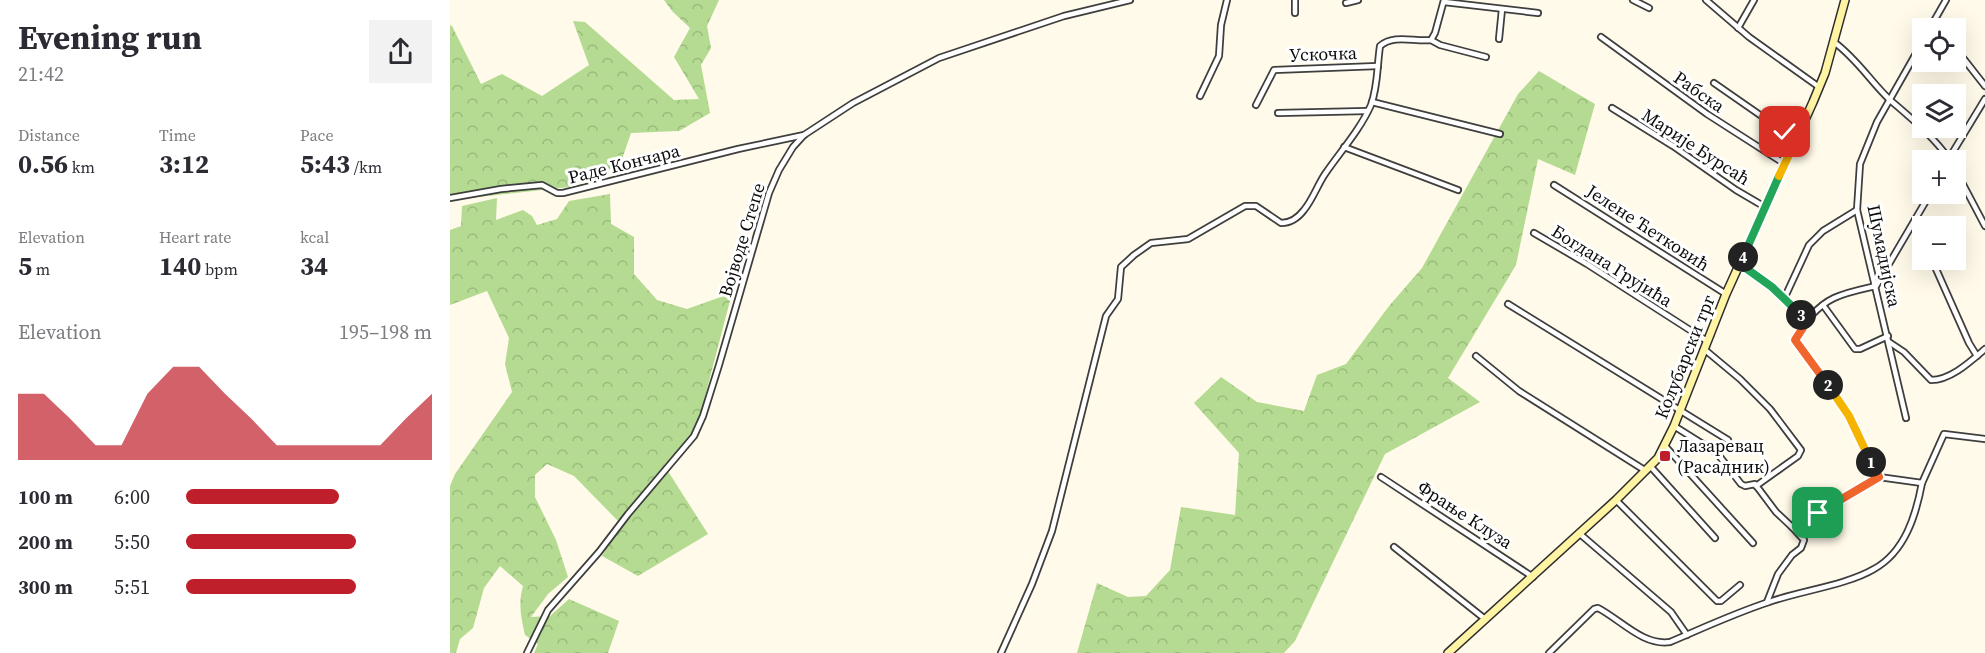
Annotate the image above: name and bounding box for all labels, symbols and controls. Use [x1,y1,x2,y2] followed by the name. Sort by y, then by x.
[18,15,202,60] text: Evening run
[1912,18,1966,270] map controls
[1912,18,1966,72] button: locate
[369,20,432,83] button: share
[1289,40,1358,67] street label: Ускочка
[18,60,64,88] text: 21:42
[1669,65,1731,119] street label: Рабска
[1912,84,1966,138] button: layers
[1637,102,1755,191] street label: Марије Бурсаћ
[1759,106,1810,157] pin
[1768,115,1801,148] icon: check
[18,124,80,146] text: Distance
[159,124,196,146] text: Time
[300,124,334,146] text: Pace
[565,137,683,189] street label: Раде Кончара
[18,146,68,182] text: 0.56
[159,146,209,182] text: 3:12
[300,146,350,182] text: 5:43
[1912,150,1966,204] button: +
[68,156,95,178] text: km
[350,156,382,178] text: /km
[1581,178,1715,277] street label: Јелене Ћетковић
[712,180,771,300] street label: Војводе Степе
[1861,202,1908,310] street label: Шумадијска
[1912,216,1966,270] button: −
[1547,218,1678,313] street label: Богдана Грујића
[18,226,85,248] text: Elevation
[159,226,231,248] text: Heart rate
[300,226,329,248] text: kcal
[1728,242,1758,272] pin: 4
[1739,246,1747,268] text: 4
[18,248,32,284] text: 5
[159,248,201,284] text: 140
[300,248,328,284] text: 34
[32,258,50,280] text: m
[201,258,238,280] text: bpm
[1648,291,1721,423] street label: Колубарски трг
[1786,300,1816,330] pin: 3
[1797,304,1805,326] text: 3
[18,318,102,346] text: Elevation
[339,318,432,346] text: 195–198 m
[1813,370,1843,400] pin: 2
[1824,374,1832,396] text: 2
[1677,433,1770,479] place label: Лазаревац (Расадник)
[1856,447,1886,477] pin: 1
[1658,449,1672,463] marker: Лазаревац (Расадник)
[1867,451,1875,473] text: 1
[1413,475,1518,555] street label: Фрање Клуза
[18,483,73,511] text: 100 m
[114,483,150,511] text: 6:00
[1792,487,1843,538] pin
[1801,496,1834,529] icon: arrive
[18,528,73,556] text: 200 m
[114,528,150,556] text: 5:50
[18,573,73,601] text: 300 m
[114,573,150,601] text: 5:51

